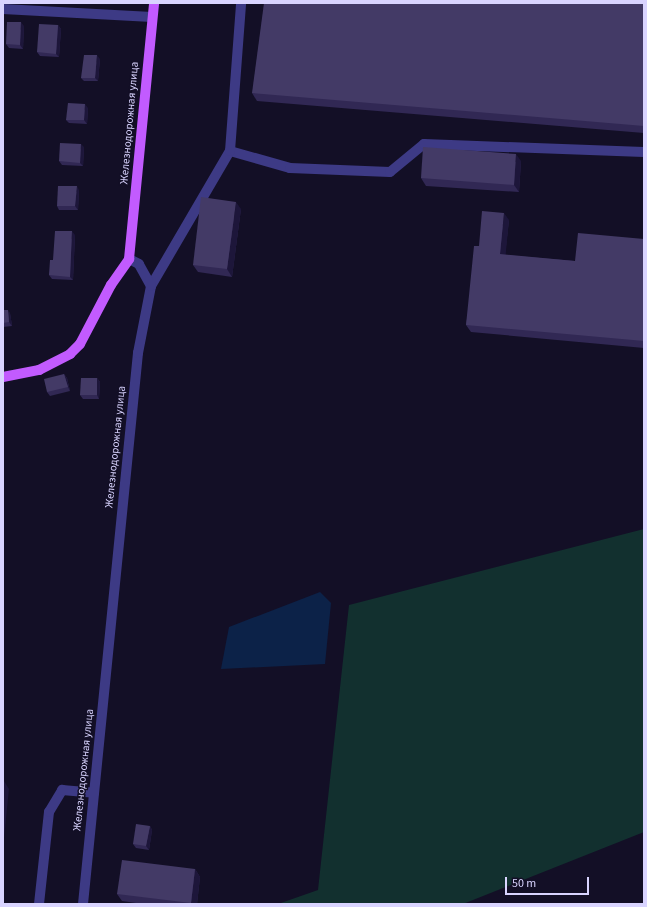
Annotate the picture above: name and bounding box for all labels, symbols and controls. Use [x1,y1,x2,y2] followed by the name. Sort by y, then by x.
[118,61,142,185] street label: Железнодорожная улица
[103,385,129,509] street label: Железнодорожная улица
[71,708,97,832] street label: Железнодорожная улица
[507,869,591,895] scale bar
[512,875,536,892] text: 50 m

